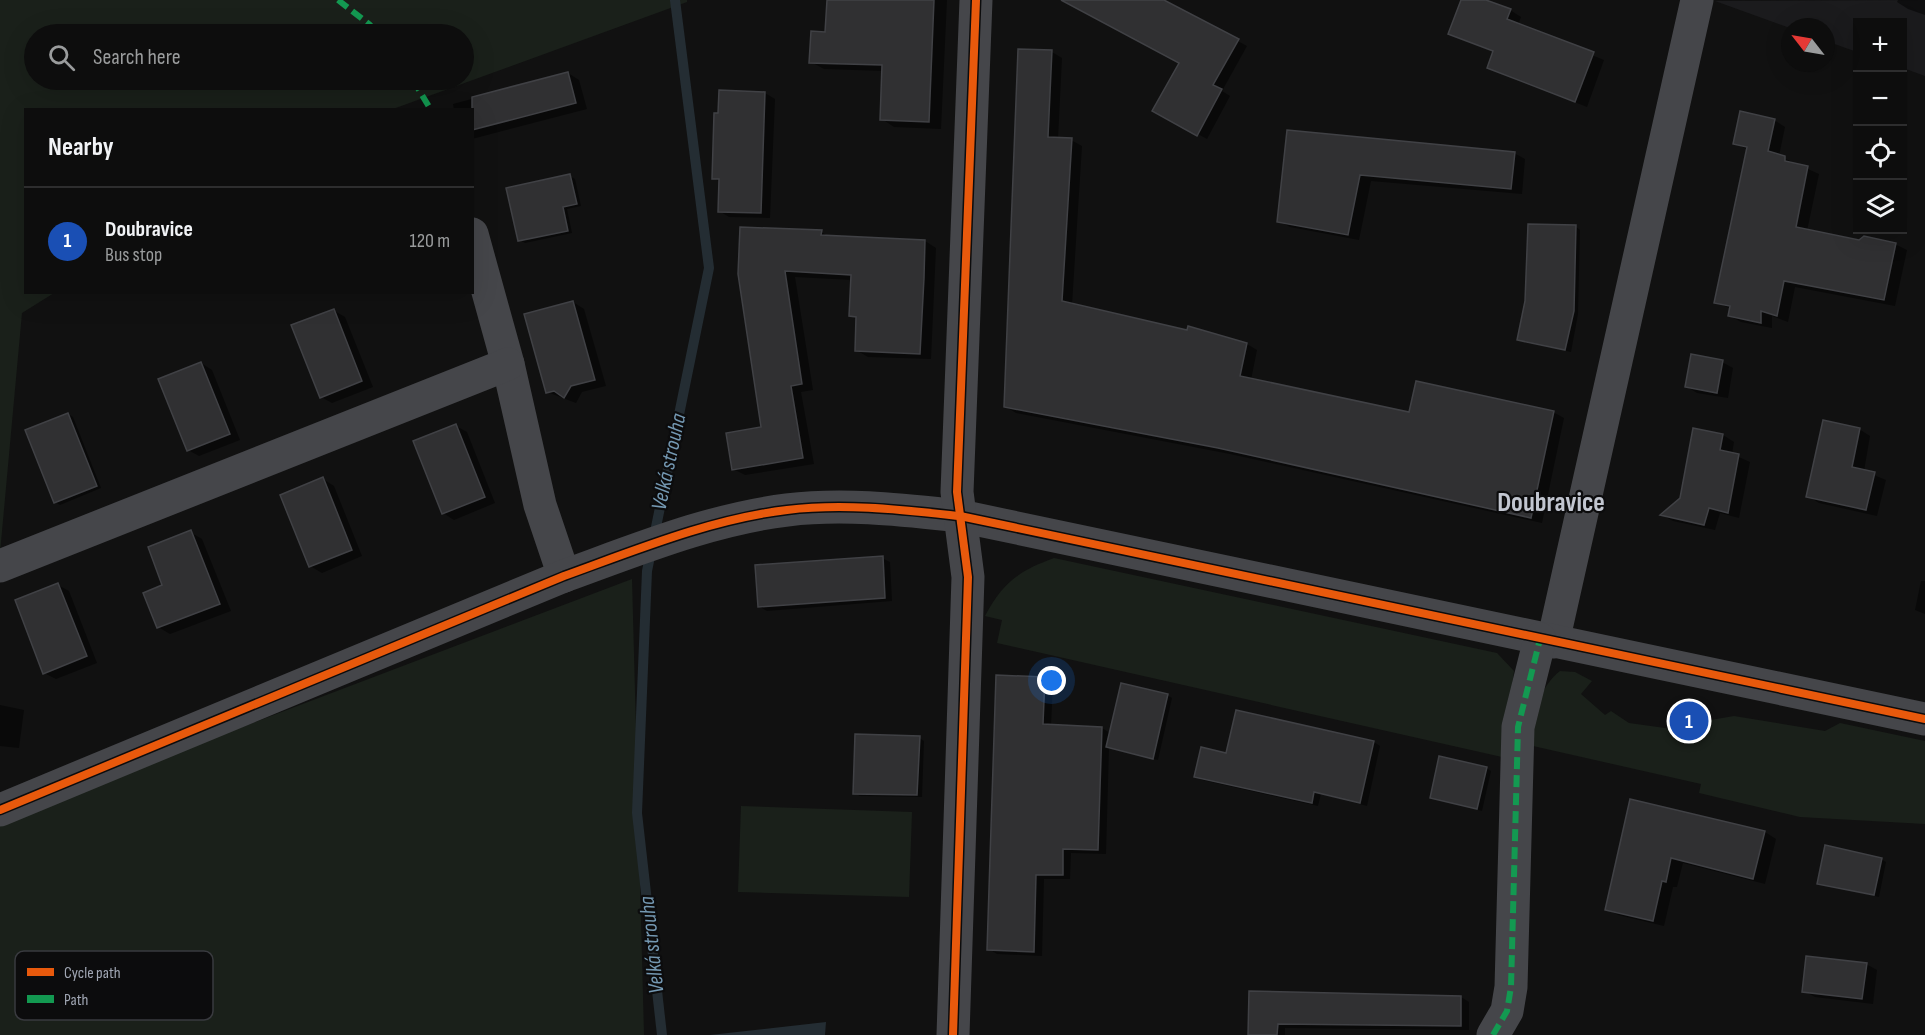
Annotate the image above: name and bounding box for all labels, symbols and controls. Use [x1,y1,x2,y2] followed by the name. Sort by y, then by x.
[1781,18,1835,72] north arrow
[1853,18,1907,234] map controls
[1853,18,1907,72] button: +
[24,24,474,90] search box
[45,41,78,74] icon: search
[93,44,180,71] text: Search here
[1853,72,1907,126] button: −
[1853,126,1907,180] button: locate
[48,132,114,163] text: Nearby
[1853,180,1907,234] button: layers
[105,216,193,243] text: Doubravice
[64,229,71,253] text: 1
[410,229,450,253] text: 120 m
[105,243,162,267] text: Bus stop
[646,411,692,513] water label: Velká strouha
[1497,487,1605,519] district label: Doubravice
[1037,666,1066,695] your location
[1670,698,1708,744] pin: 1
[633,895,671,995] water label: Velká strouha
[15,951,213,1020] legend
[64,964,121,983] text: Cycle path
[64,991,88,1010] text: Path

